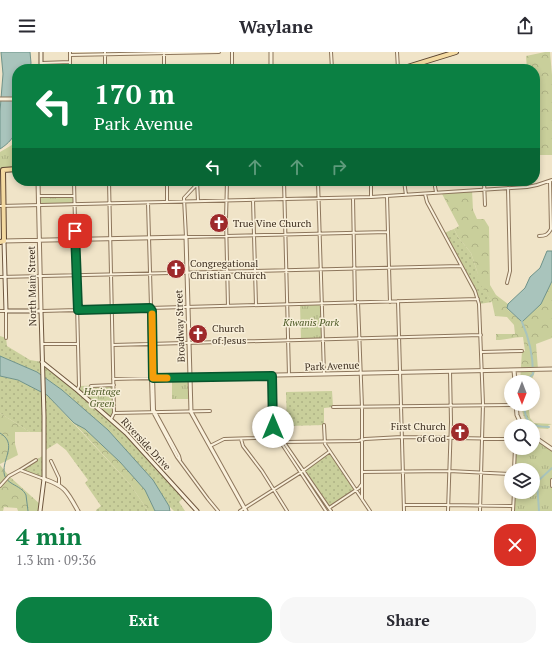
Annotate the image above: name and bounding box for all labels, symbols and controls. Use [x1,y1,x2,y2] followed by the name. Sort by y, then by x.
[239,14,313,38] text: Waylane
[16,15,38,37] icon: menu
[514,15,536,37] icon: share
[94,75,175,112] text: 170 m
[28,80,80,132] icon: left
[94,111,193,135] text: Park Avenue
[202,156,224,178] icon: left
[244,156,266,178] icon: ahead
[286,156,308,178] icon: ahead
[328,156,350,178] icon: right
[208,212,230,234] church icon: True Vine Church
[58,214,92,248] pin
[233,217,311,230] place label: True Vine Church
[64,220,86,242] icon: arrive
[25,245,39,326] street label: North Main Street
[190,257,266,282] place label: Congregational Christian Church
[165,258,187,280] church icon: Congregational Christian Church
[172,289,188,363] street label: Broadway Street
[282,316,339,329] park label: Kiwanis Park
[212,322,246,347] place label: Church of Jesus
[187,323,209,345] church icon: Church of Jesus
[304,359,360,373] street label: Park Avenue
[504,375,540,411] north arrow
[504,375,540,499] map controls
[83,385,121,410] park label: Heritage Green
[252,406,294,448] position arrow
[118,415,174,473] street label: Riverside Drive
[504,419,540,455] button: search
[391,420,446,445] place label: First Church of God
[449,421,471,443] church icon: First Church of God
[504,463,540,499] button: layers
[16,520,82,552] text: 4 min
[494,524,536,566] button: close
[16,551,96,569] text: 1.3 km · 09:36
[16,597,272,643] button: Exit
[280,597,536,643] button: Share

